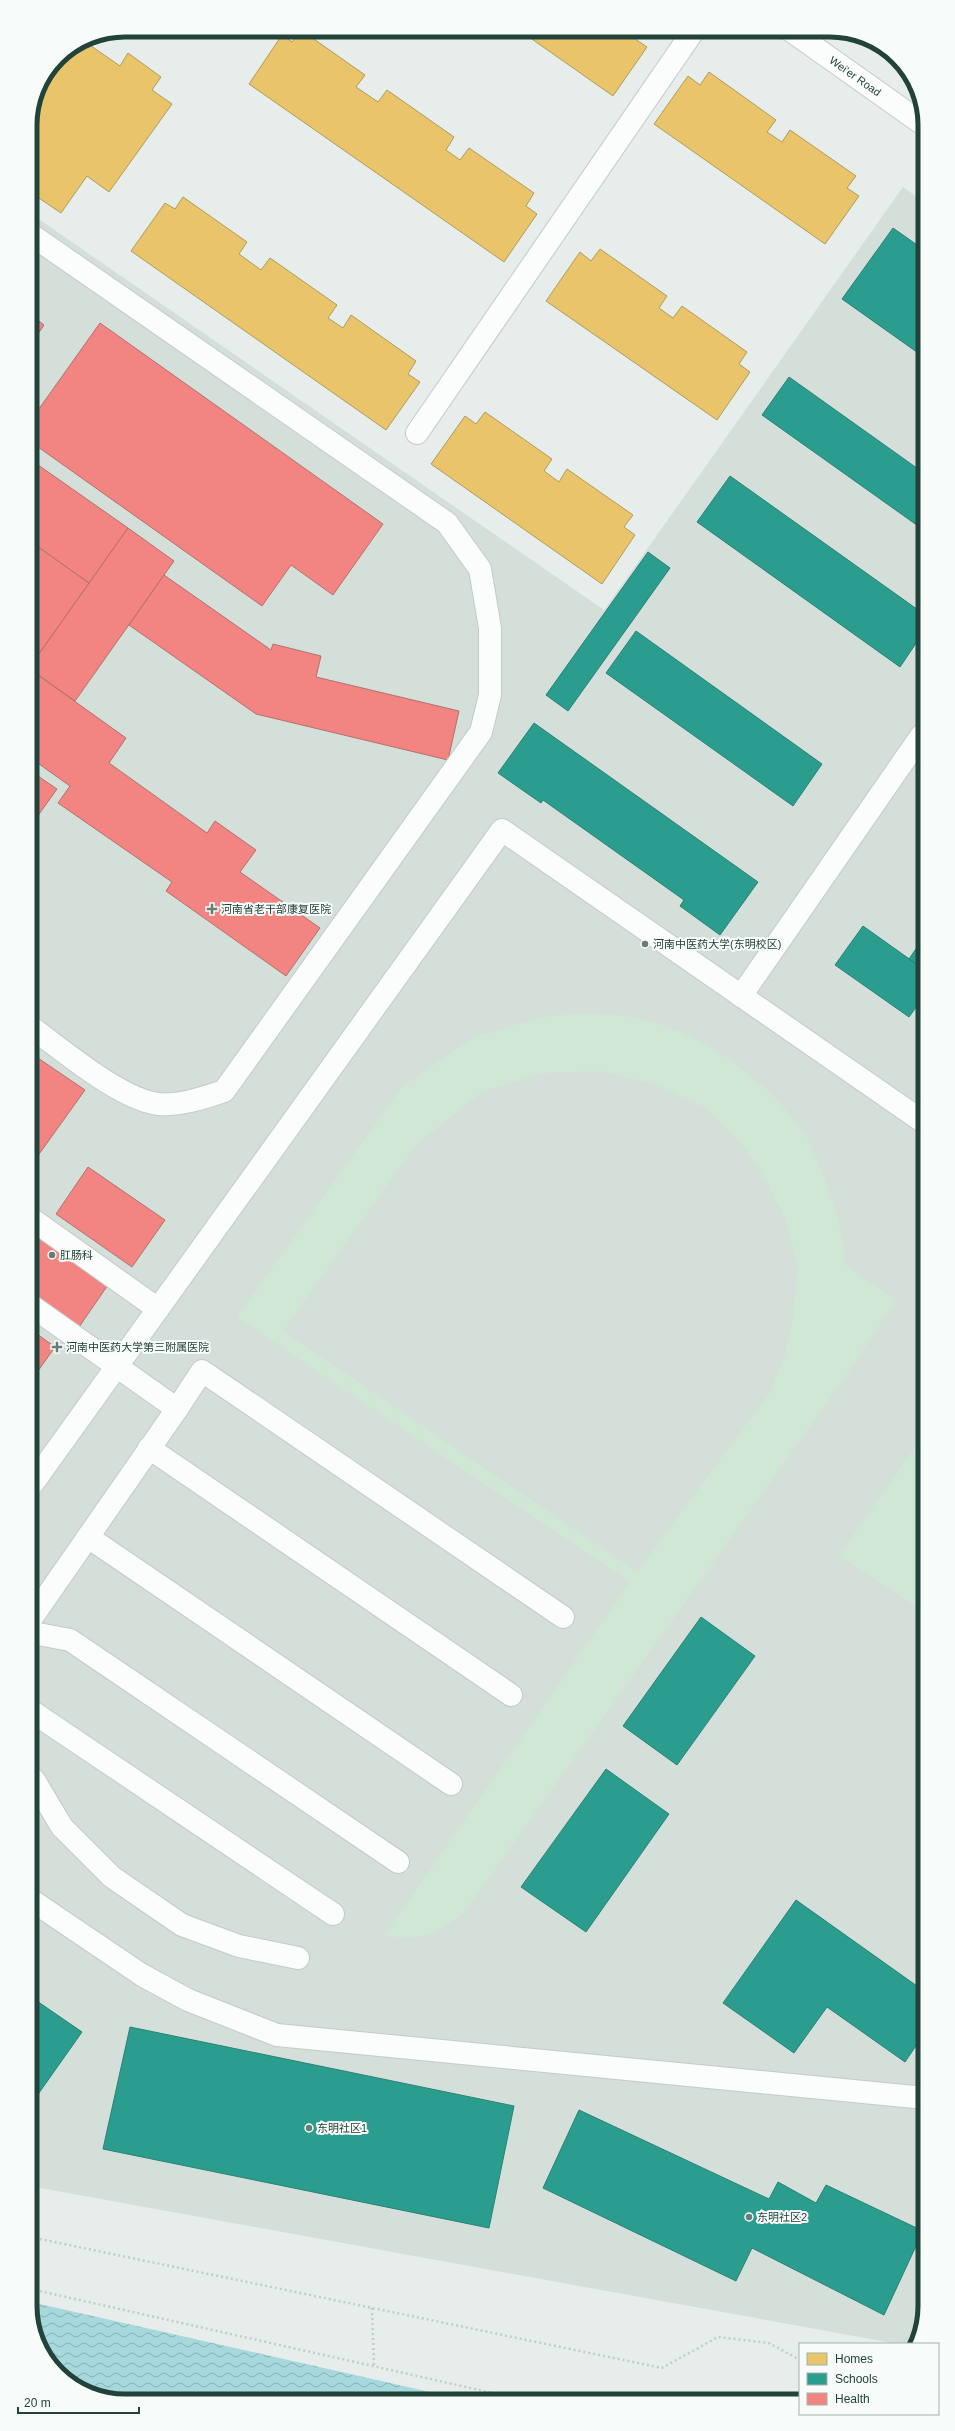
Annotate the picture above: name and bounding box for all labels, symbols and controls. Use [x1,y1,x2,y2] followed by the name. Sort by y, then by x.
[827,54,883,98] street label: Wei'er Road
[206,903,218,915] marker: 河南省老干部康复医院
[221,903,331,915] place label: 河南省老干部康复医院
[653,938,781,950] place label: 河南中医药大学(东明校区)
[640,939,650,949] marker: 河南中医药大学(东明校区)
[60,1249,93,1261] place label: 肛肠科
[47,1250,57,1260] marker: 肛肠科
[51,1341,63,1353] marker: 河南中医药大学第三附属医院
[66,1341,209,1353] place label: 河南中医药大学第三附属医院
[317,2122,367,2134] place label: 东明社区1
[304,2123,314,2133] marker: 东明社区1
[757,2211,807,2223] place label: 东明社区2
[744,2212,754,2222] marker: 东明社区2
[799,2343,939,2415] legend
[835,2352,873,2366] text: Homes
[835,2372,878,2386] text: Schools
[18,2389,139,2415] scale bar
[835,2392,870,2406] text: Health
[24,2396,51,2410] text: 20 m

